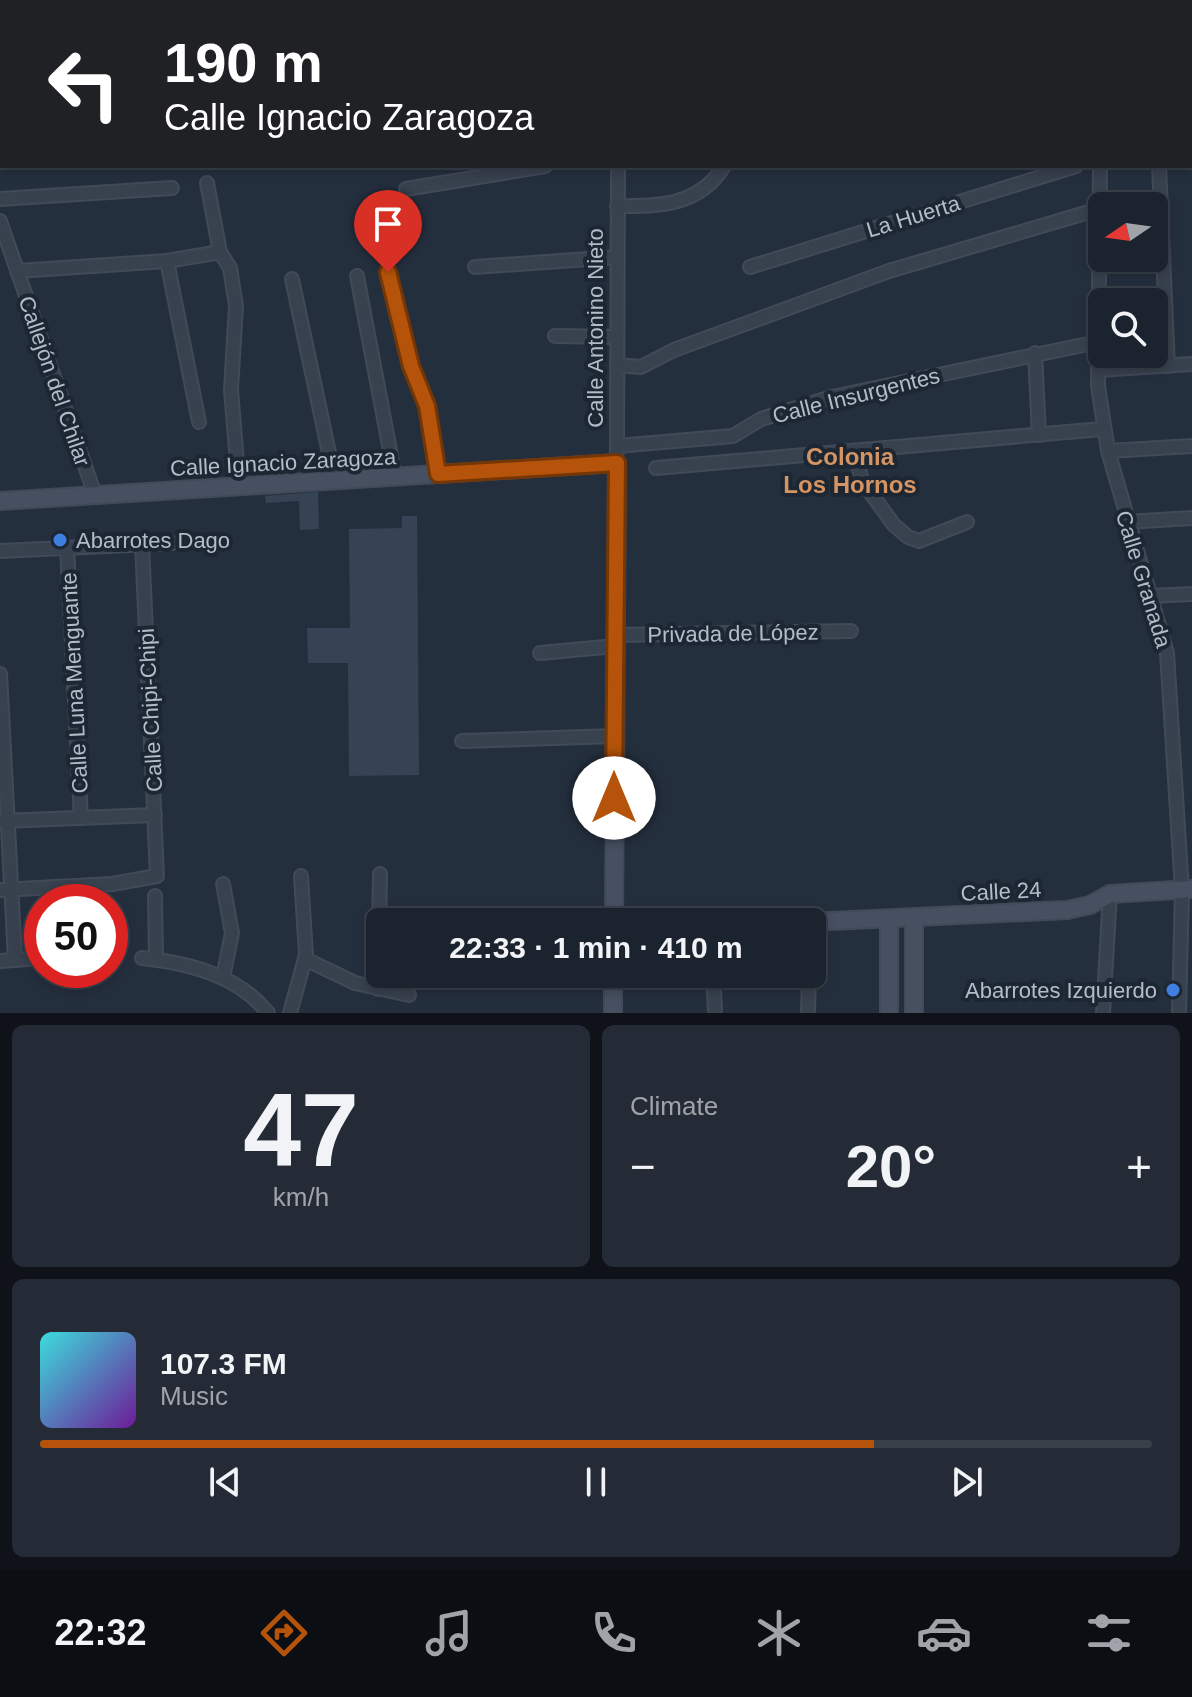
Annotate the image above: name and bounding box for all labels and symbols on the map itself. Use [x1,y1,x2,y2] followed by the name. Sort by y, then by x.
[354,190,422,272] pin
[863,190,964,243] street label: La Huerta
[1088,192,1168,272] north arrow
[583,228,608,428] street label: Calle Antonino Nieto
[14,293,95,470] street label: Callejón del Chilar
[770,363,942,428] street label: Calle Insurgentes
[783,443,917,498] district label: Colonia Los Hornos
[169,444,397,481] street label: Calle Ignacio Zaragoza
[1111,508,1176,651] street label: Calle Granada
[76,528,230,553] place label: Abarrotes Dago
[51,531,69,549] marker: Abarrotes Dago
[56,572,93,794] street label: Calle Luna Menguante
[647,620,819,647] street label: Privada de López
[134,628,167,792] street label: Calle Chipi-Chipi
[572,756,656,840] position arrow
[960,877,1042,906] street label: Calle 24
[24,884,128,988] speed limit sign: 50
[965,978,1157,1003] place label: Abarrotes Izquierdo
[1164,981,1182,999] marker: Abarrotes Izquierdo

